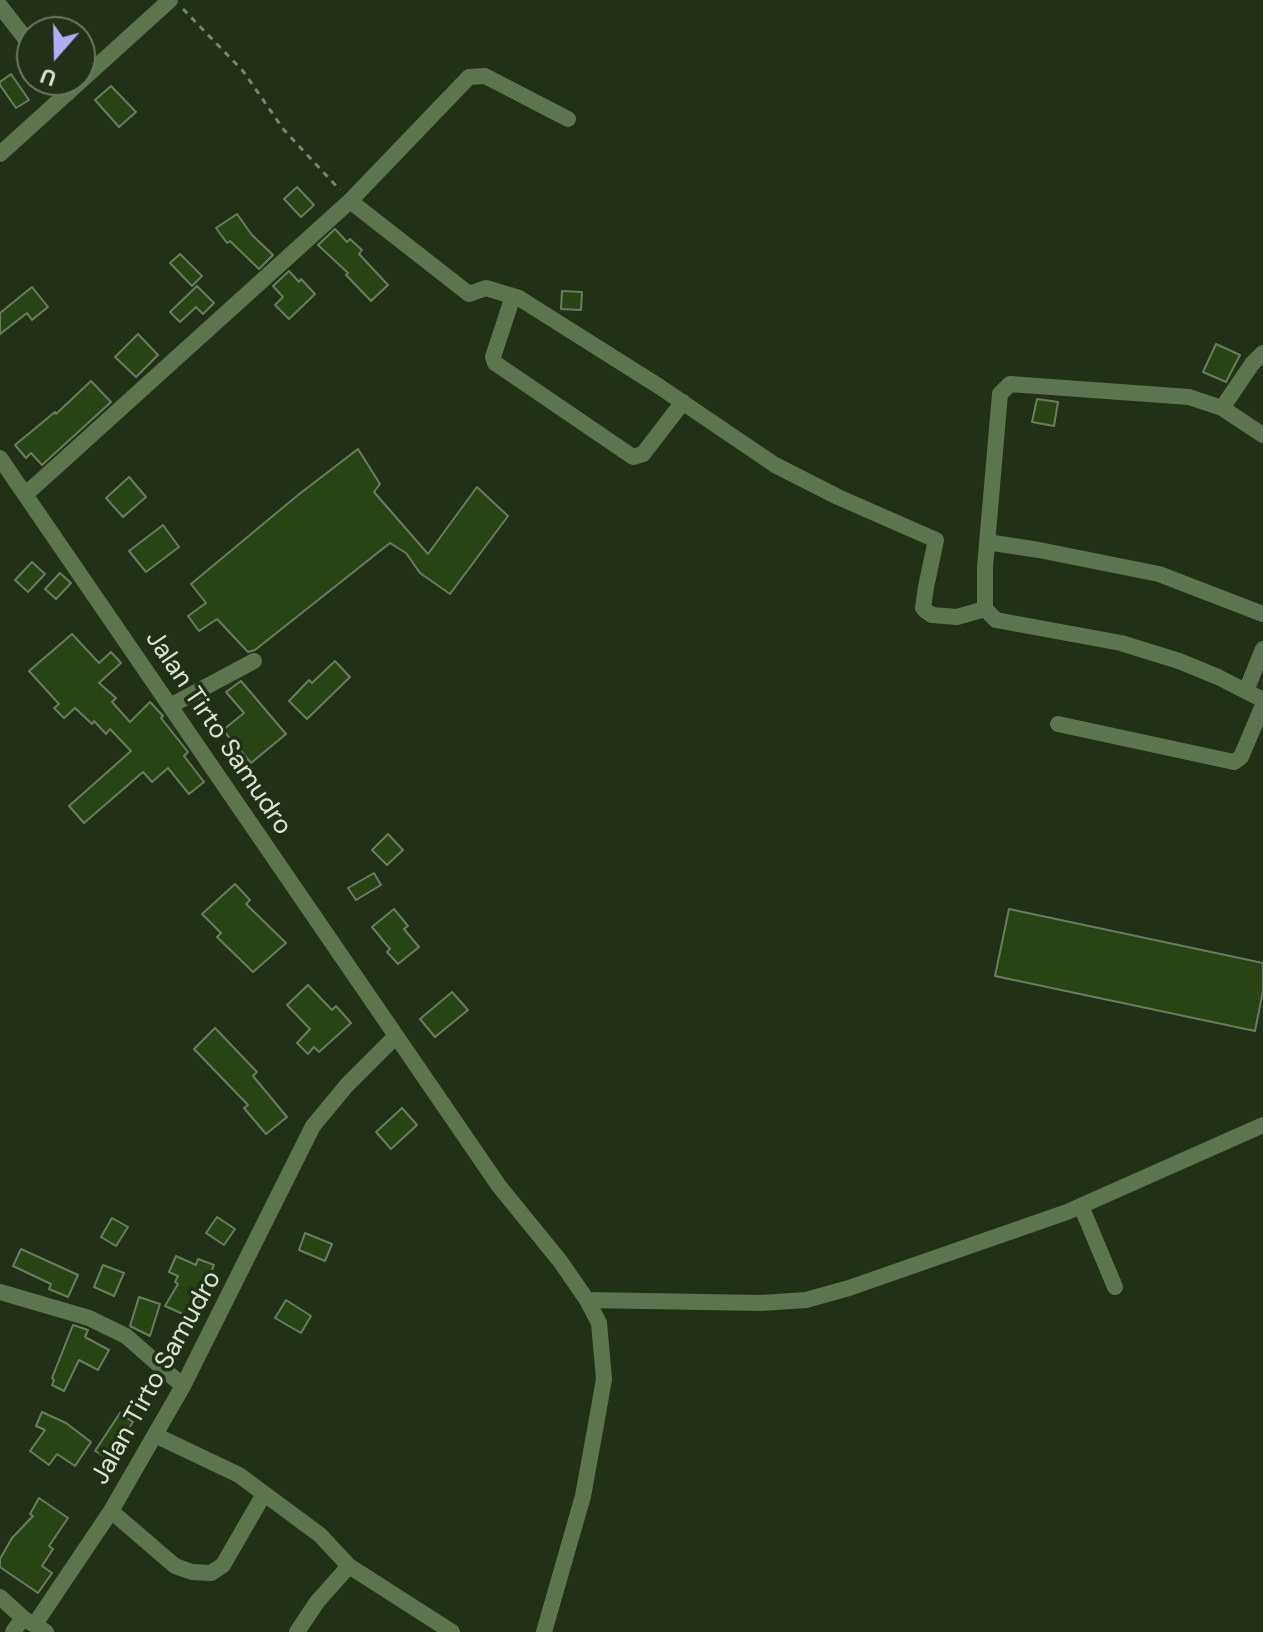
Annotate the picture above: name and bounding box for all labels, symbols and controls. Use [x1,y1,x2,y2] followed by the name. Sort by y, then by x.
[16,16,96,96] north arrow
[36,61,60,93] text: U
[138,625,298,841] street label: Jalan Tirto Samudro
[85,1266,229,1490] street label: Jalan Tirto Samudro

